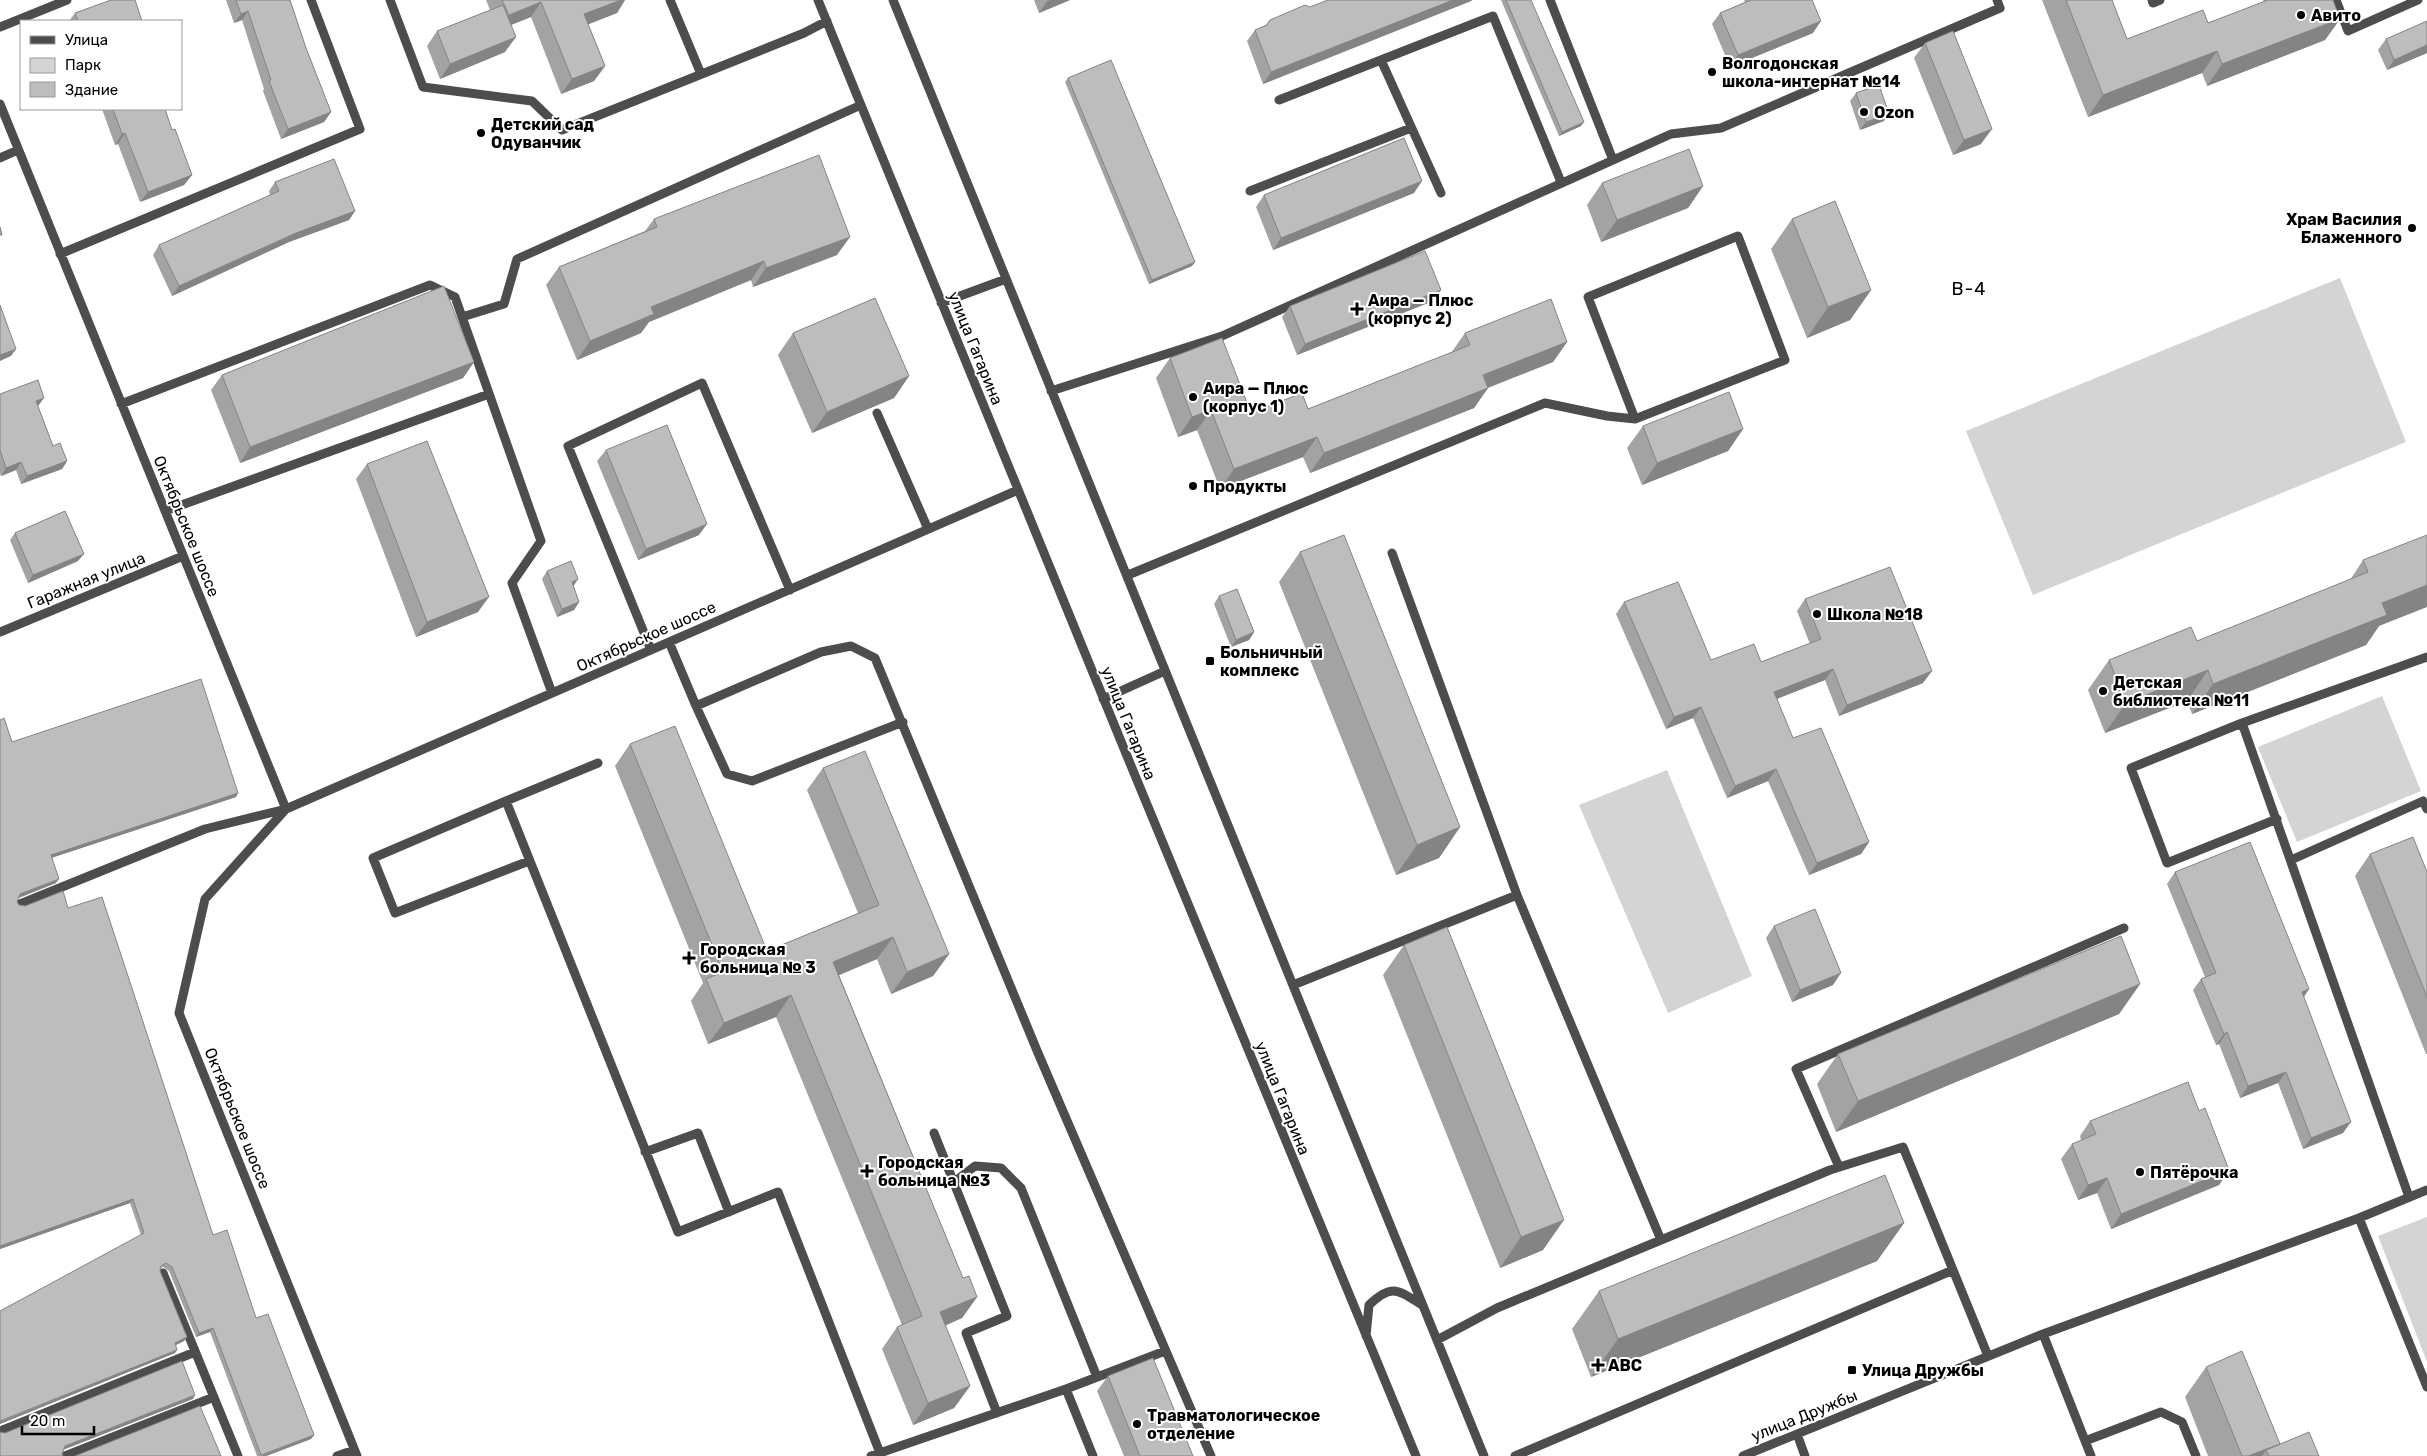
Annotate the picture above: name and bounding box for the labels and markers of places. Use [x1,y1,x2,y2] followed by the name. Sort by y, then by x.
[2311,6,2361,25] place label: Авито
[2295,9,2307,21] marker: Авито
[1722,54,1900,91] place label: Волгодонская школа-интернат №14
[1706,66,1718,78] marker: Волгодонская школа-интернат №14
[1874,103,1914,122] place label: Ozon
[1858,106,1870,118] marker: Ozon
[491,115,595,152] place label: Детский сад Одуванчик
[475,127,487,139] marker: Детский сад Одуванчик
[2286,210,2402,247] place label: Храм Василия Блаженного
[2406,222,2418,234] marker: Храм Василия Блаженного
[1368,291,1473,328] place label: Аира — Плюс (корпус 2)
[1350,302,1364,316] marker: Аира — Плюс (корпус 2)
[1203,379,1308,416] place label: Аира — Плюс (корпус 1)
[1187,391,1199,403] marker: Аира — Плюс (корпус 1)
[1203,477,1286,496] place label: Продукты
[1187,480,1199,492] marker: Продукты
[1827,605,1923,624] place label: Школа №18
[1811,608,1823,620] marker: Школа №18
[1220,643,1323,680] place label: Больничный комплекс
[1204,655,1216,667] marker: Больничный комплекс
[2113,673,2249,710] place label: Детская библиотека №11
[2097,685,2109,697] marker: Детская библиотека №11
[700,940,816,977] place label: Городская больница № 3
[682,951,696,965] marker: Городская больница № 3
[878,1153,990,1190] place label: Городская больница №3
[2150,1163,2239,1182] place label: Пятёрочка
[860,1164,874,1178] marker: Городская больница №3
[2134,1166,2146,1178] marker: Пятёрочка
[1608,1356,1642,1375] place label: ABC
[1592,1359,1604,1371] marker: ABC
[1862,1361,1984,1380] place label: Улица Дружбы
[1846,1364,1858,1376] marker: Улица Дружбы
[1147,1406,1320,1443] place label: Травматологическое отделение
[1131,1418,1143,1430] marker: Травматологическое отделение

